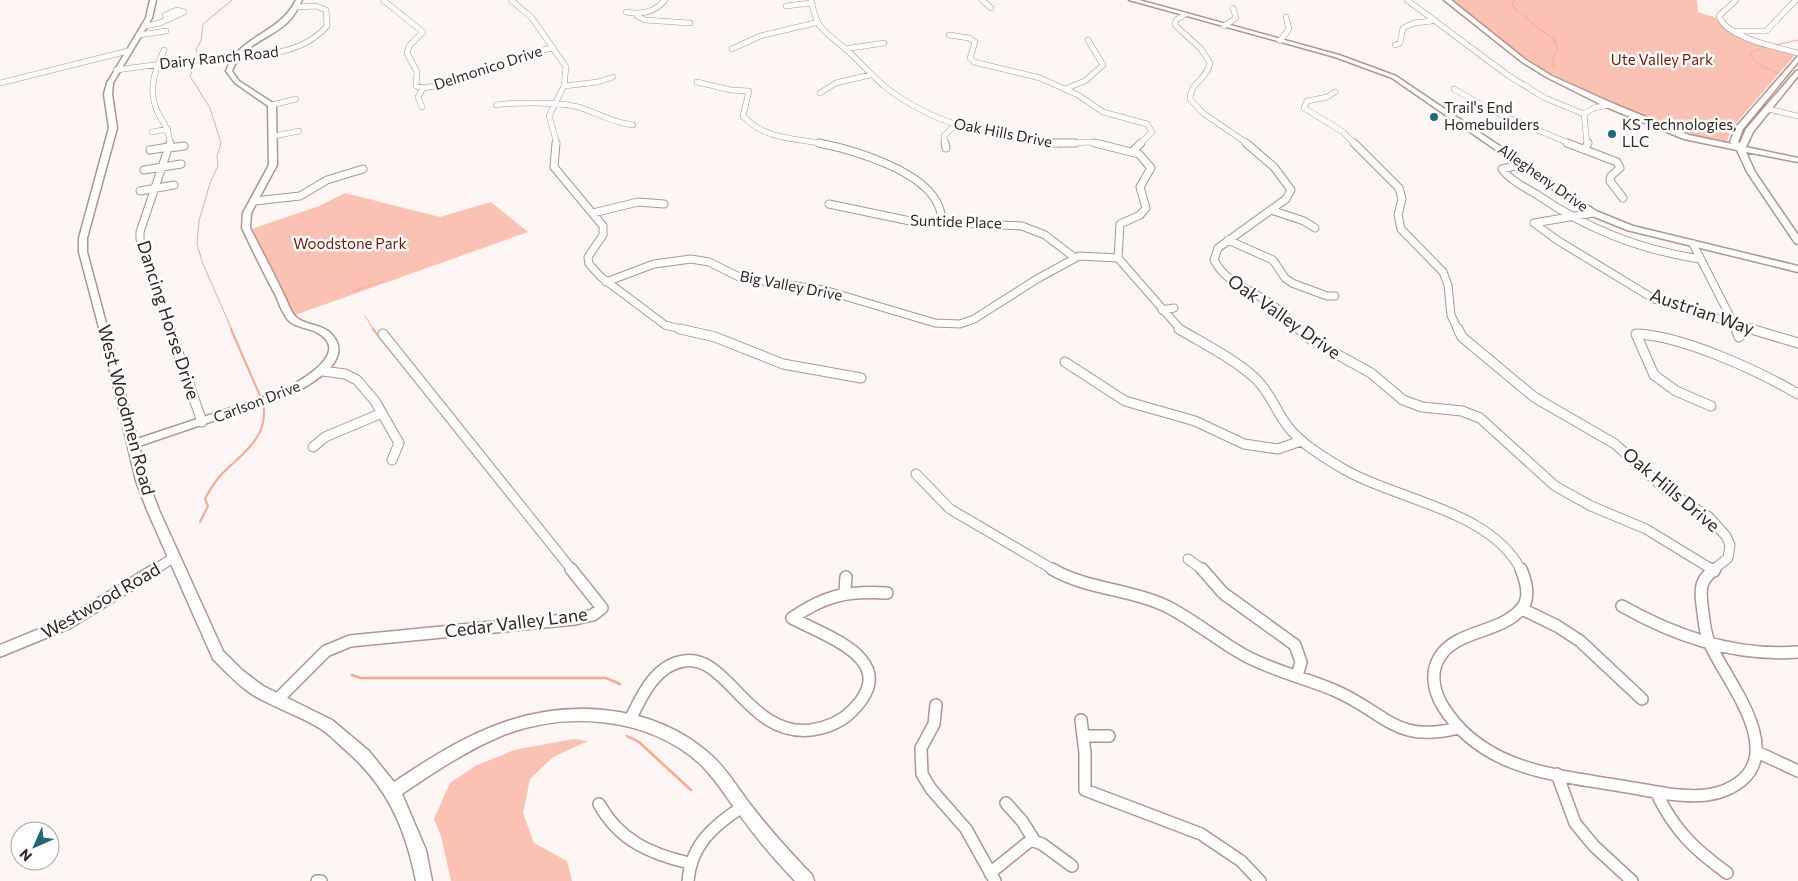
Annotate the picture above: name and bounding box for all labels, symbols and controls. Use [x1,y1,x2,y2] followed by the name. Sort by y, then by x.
[431,41,544,93] street label: Delmonico Drive
[158,42,279,72] street label: Dairy Ranch Road
[1611,50,1713,68] park label: Ute Valley Park
[1444,98,1539,133] place label: Trail's End Homebuilders
[1428,111,1440,123] marker: Trail's End Homebuilders
[953,114,1054,150] street label: Oak Hills Drive
[1622,115,1737,150] place label: KS Technologies, LLC
[1606,128,1618,140] marker: KS Technologies, LLC
[1495,139,1592,215] street label: Allegheny Drive
[910,210,1002,232] street label: Suntide Place
[293,234,407,252] park label: Woodstone Park
[133,237,205,402] street label: Dancing Horse Drive
[738,266,844,304] street label: Big Valley Drive
[1224,269,1345,363] street label: Oak Valley Drive
[1647,283,1757,339] street label: Austrian Way
[94,322,160,497] street label: West Woodmen Road
[211,376,303,426] street label: Carlson Drive
[1619,442,1725,536] street label: Oak Hills Drive
[37,557,164,643] street label: Westwood Road
[443,602,589,642] street label: Cedar Valley Lane
[10,821,60,871] north arrow
[16,846,35,865] text: N

